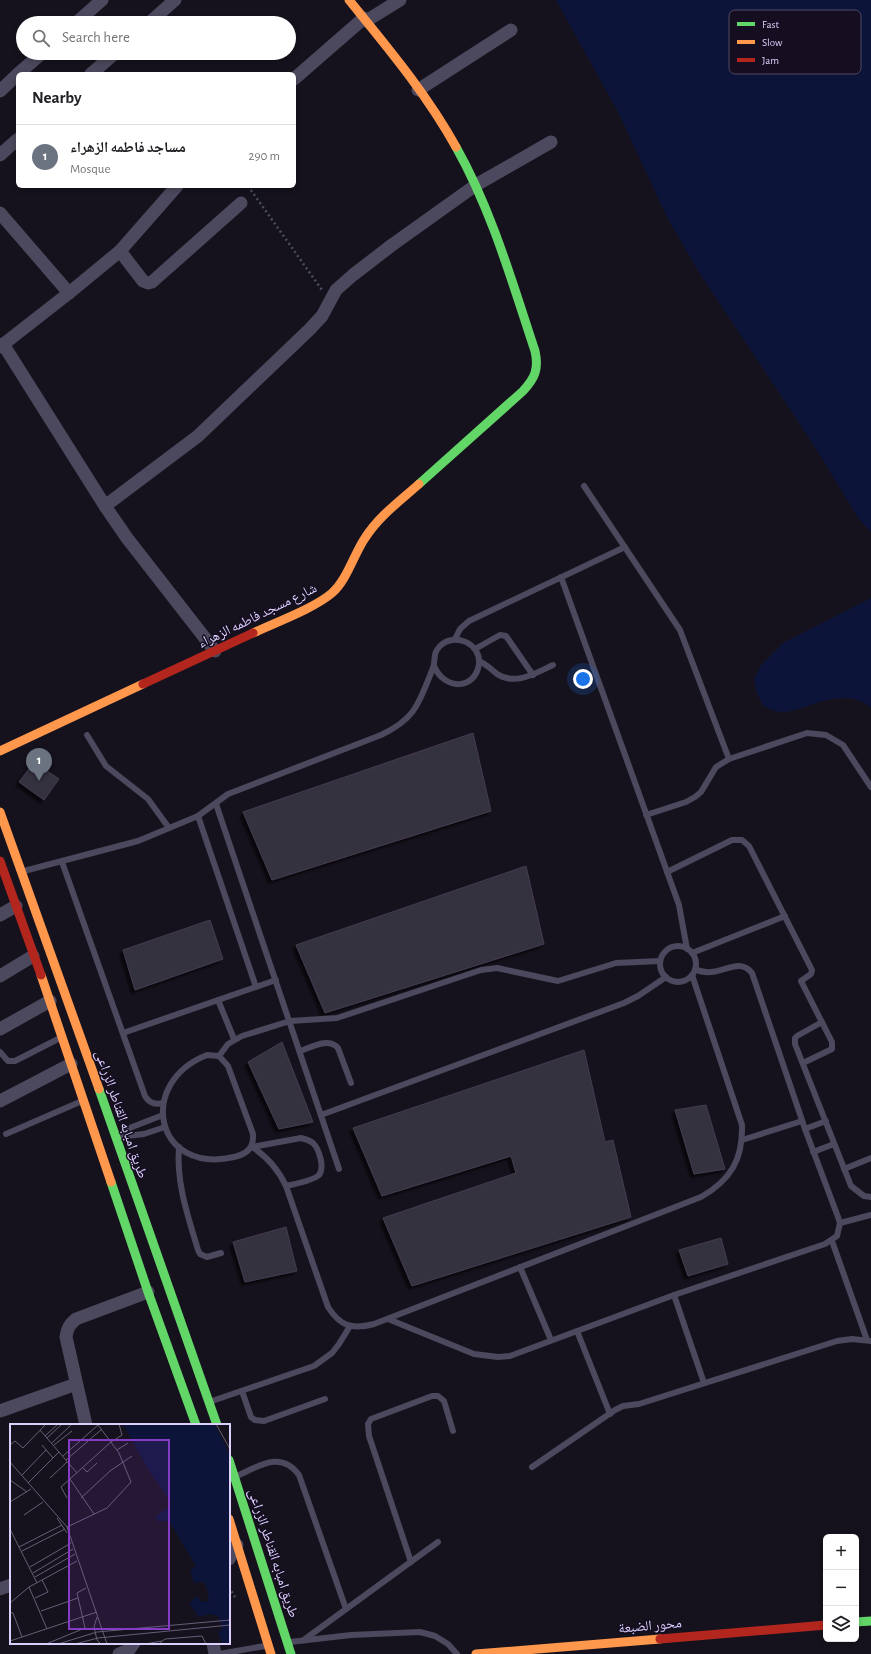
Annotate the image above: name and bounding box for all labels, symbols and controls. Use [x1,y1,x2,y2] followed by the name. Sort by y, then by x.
[729,10,861,74] legend
[16,16,296,60] search box
[762,19,780,30] text: Fast
[30,27,52,49] icon: search
[62,30,130,45] text: Search here
[762,37,783,48] text: Slow
[762,55,779,66] text: Jam
[32,89,82,106] text: Nearby
[70,140,186,155] text: مساجد فاطمه الزهراء
[43,150,47,163] text: 1
[249,150,280,163] text: 290 m
[70,163,110,176] text: Mosque
[196,581,320,653] street label: شارع مسجد فاطمه الزهراء
[573,669,593,689] your location
[26,748,52,781] pin: 1
[91,1048,150,1181] street label: طريق امبابه القناطر الزراعى
[10,1424,230,1644] inset map
[244,1487,301,1620] street label: طريق امبابه القناطر الزراعى
[823,1534,859,1642] map controls
[823,1534,859,1570] button: +
[823,1570,859,1606] button: −
[823,1606,859,1642] button: layers
[618,1616,682,1637] street label: محور الضبعة

